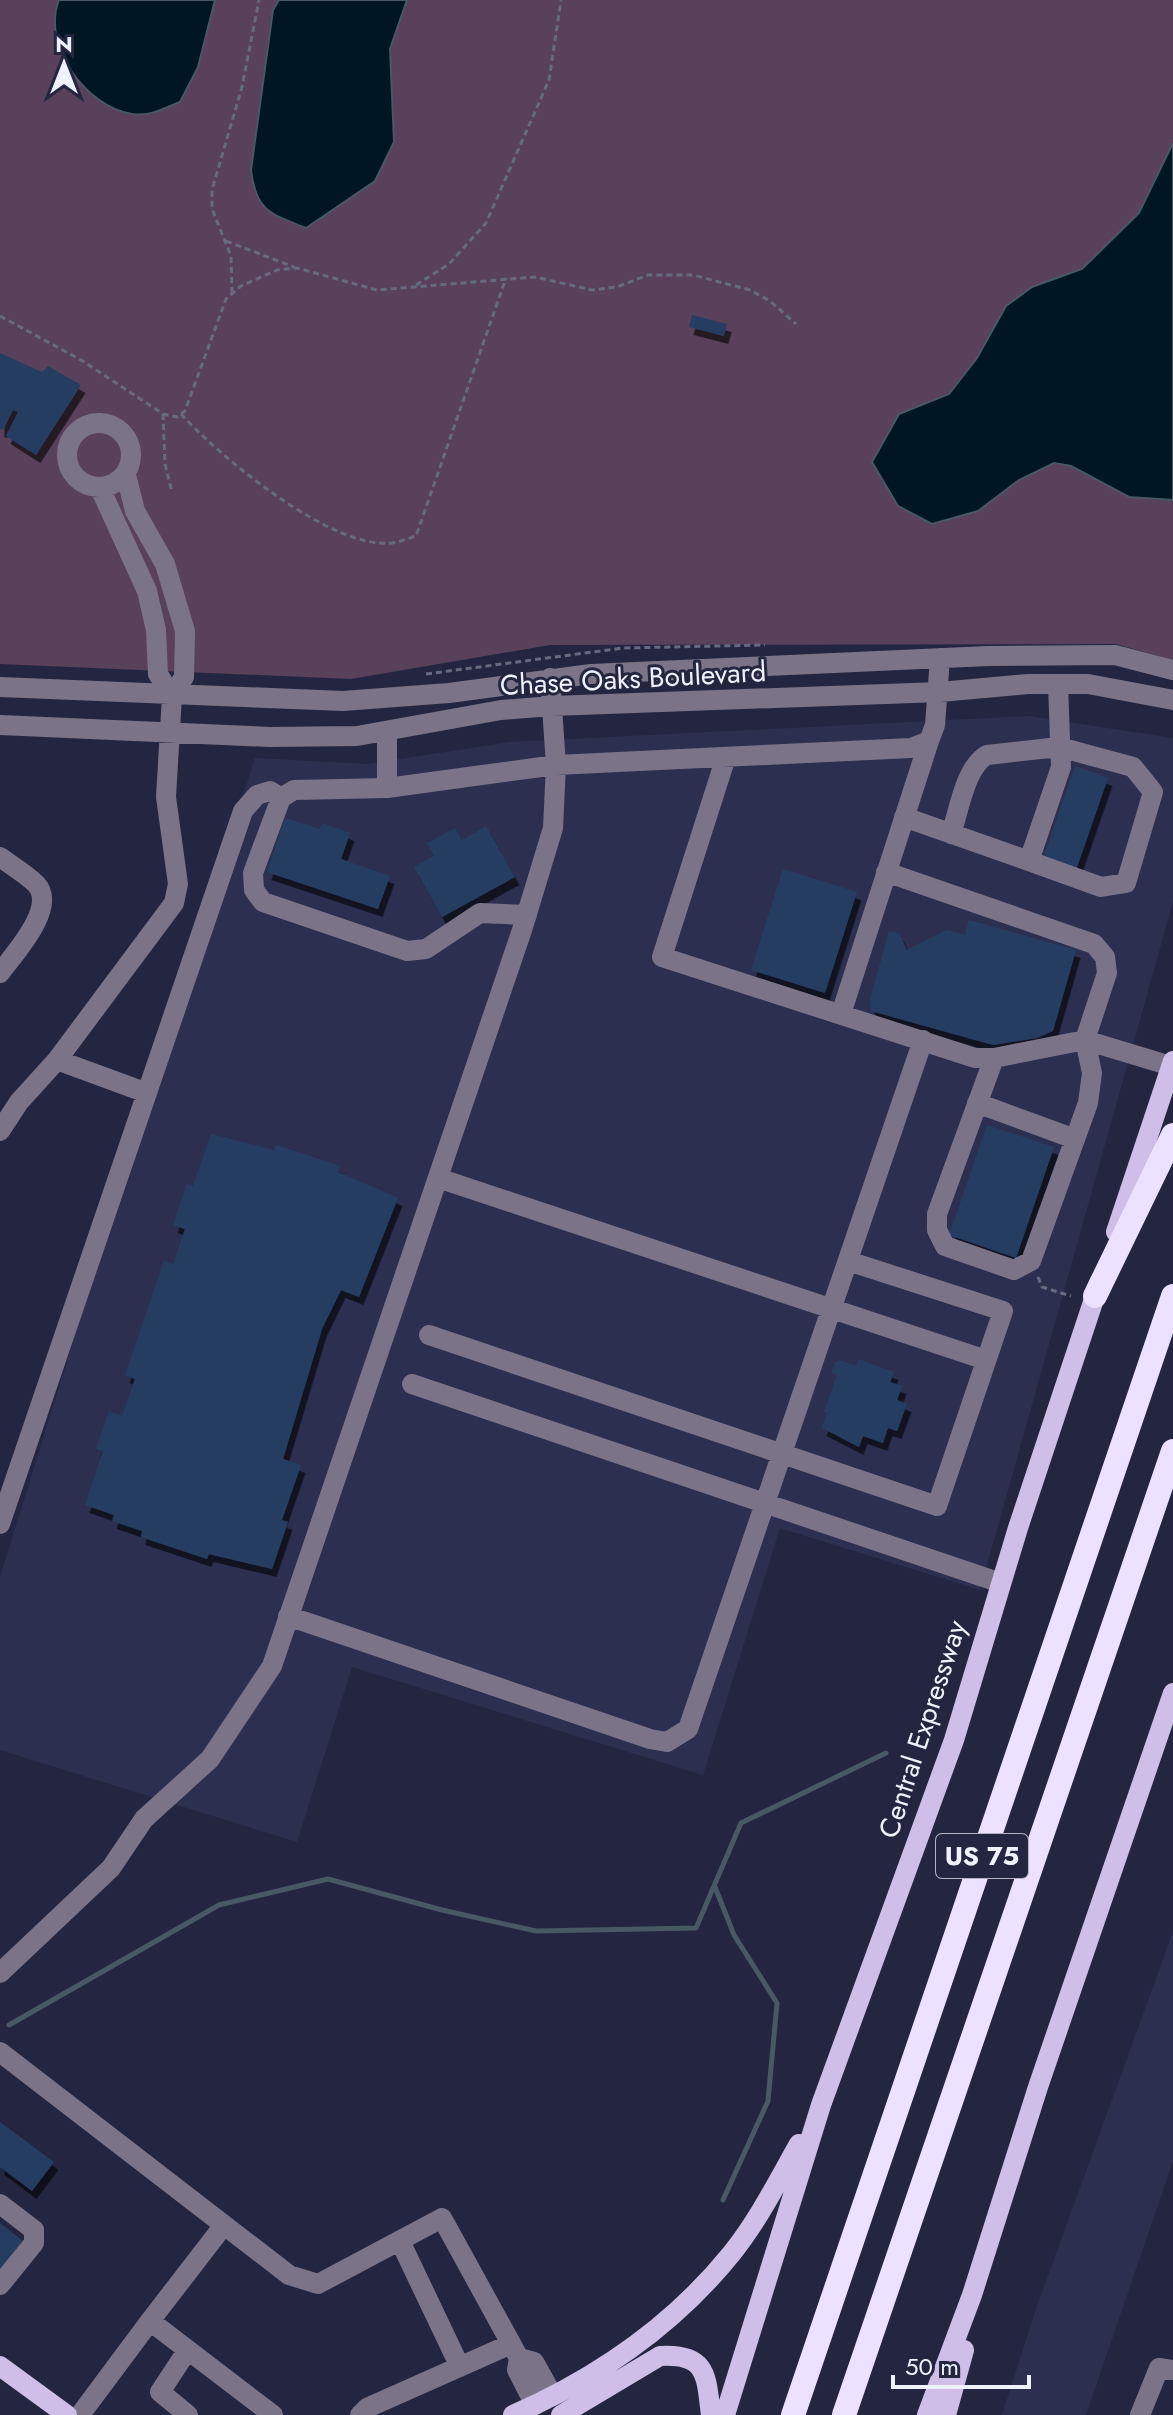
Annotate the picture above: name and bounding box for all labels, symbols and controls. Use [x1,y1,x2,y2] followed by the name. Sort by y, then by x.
[24,24,104,104] north arrow
[55,28,73,60] text: N
[499,651,767,706] street label: Chase Oaks Boulevard
[868,1614,977,1843] street label: Central Expressway
[936,1834,1028,1878] road number: US 75
[893,2339,1029,2389] scale bar
[905,2349,959,2384] text: 50 m

